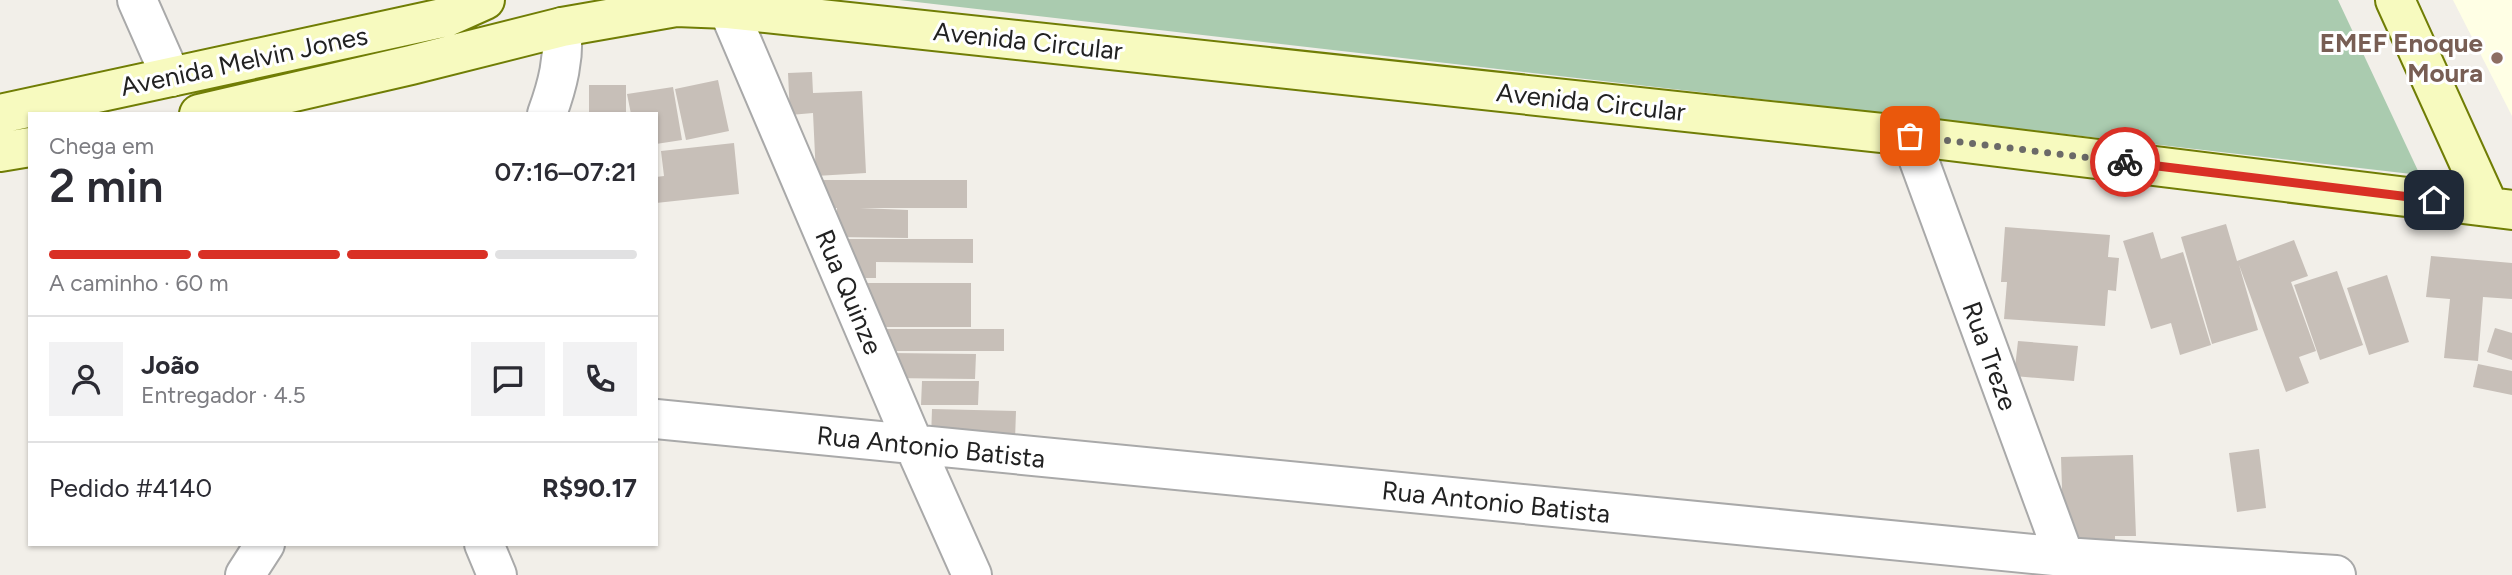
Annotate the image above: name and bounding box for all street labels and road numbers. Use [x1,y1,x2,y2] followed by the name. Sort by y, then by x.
[932,15,1124,67] street label: Avenida Circular
[117,19,371,103] street label: Avenida Melvin Jones
[1495,76,1687,128] street label: Avenida Circular
[808,225,890,359] street label: Rua Quinze
[1956,297,2024,415] street label: Rua Treze
[815,419,1047,475] street label: Rua Antonio Batista
[1380,474,1612,530] street label: Rua Antonio Batista

